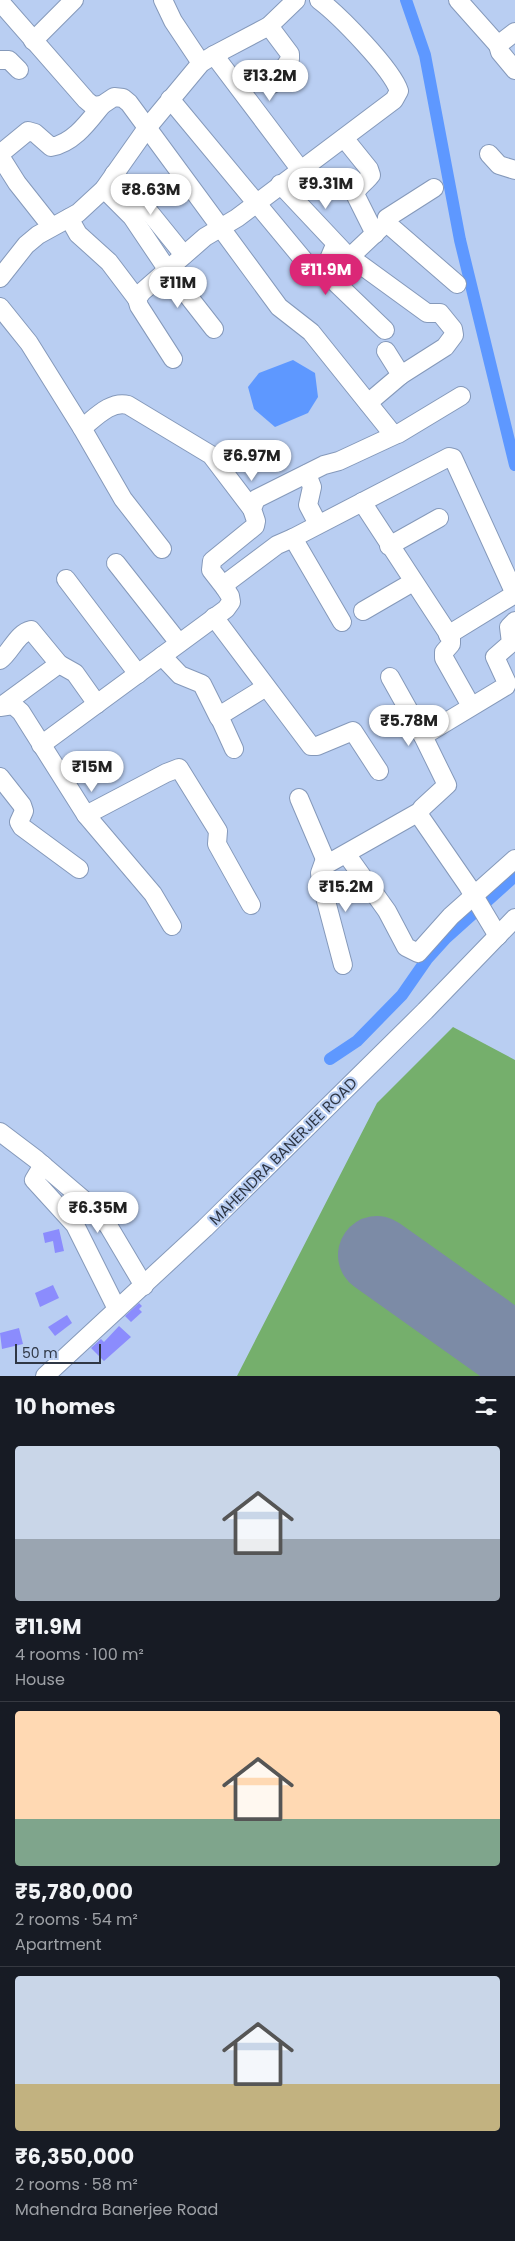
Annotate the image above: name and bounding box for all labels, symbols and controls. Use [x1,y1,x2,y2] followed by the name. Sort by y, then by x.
[229,59,311,102] pin: ₹13.2M
[243,64,297,87] text: ₹13.2M
[285,168,367,210] pin: ₹9.31M
[299,172,353,195] text: ₹9.31M
[110,174,192,216] pin: ₹8.63M
[121,178,181,201] text: ₹8.63M
[285,254,367,296] pin: ₹11.9M
[301,258,351,281] text: ₹11.9M
[148,266,208,309] pin: ₹11M
[160,271,196,294] text: ₹11M
[211,440,293,482] pin: ₹6.97M
[223,444,281,467] text: ₹6.97M
[368,704,450,747] pin: ₹5.78M
[380,709,438,732] text: ₹5.78M
[62,750,122,793] pin: ₹15M
[72,755,112,778] text: ₹15M
[305,870,387,913] pin: ₹15.2M
[319,875,373,898] text: ₹15.2M
[204,1072,362,1230] street label: MAHENDRA BANERJEE ROAD
[57,1192,139,1234] pin: ₹6.35M
[68,1196,128,1219] text: ₹6.35M
[15,1341,101,1364] scale bar
[22,1343,58,1363] text: 50 m
[15,1392,115,1421] text: 10 homes
[472,1392,500,1420] icon: filters
[213,1478,303,1568] icon: home
[15,1612,81,1641] text: ₹11.9M
[15,1643,144,1666] text: 4 rooms · 100 m²
[15,1668,65,1691] text: House
[213,1744,303,1834] icon: home
[15,1877,133,1906] text: ₹5,780,000
[15,1908,138,1931] text: 2 rooms · 54 m²
[15,1933,102,1956] text: Apartment
[213,2009,303,2099] icon: home
[15,2142,134,2171] text: ₹6,350,000
[15,2173,138,2196] text: 2 rooms · 58 m²
[15,2198,218,2221] text: Mahendra Banerjee Road

